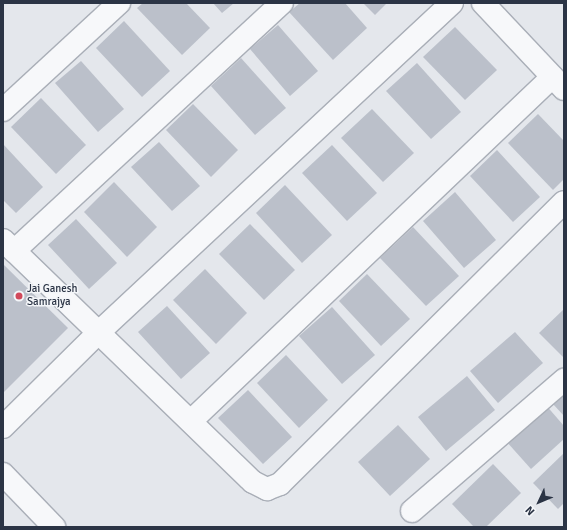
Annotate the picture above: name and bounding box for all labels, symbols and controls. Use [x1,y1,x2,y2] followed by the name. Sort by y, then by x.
[27,283,78,309] place label: Jai Ganesh Samrajya
[14,291,24,301] marker: Jai Ganesh Samrajya
[519,482,559,522] north arrow
[523,503,537,518] text: N

